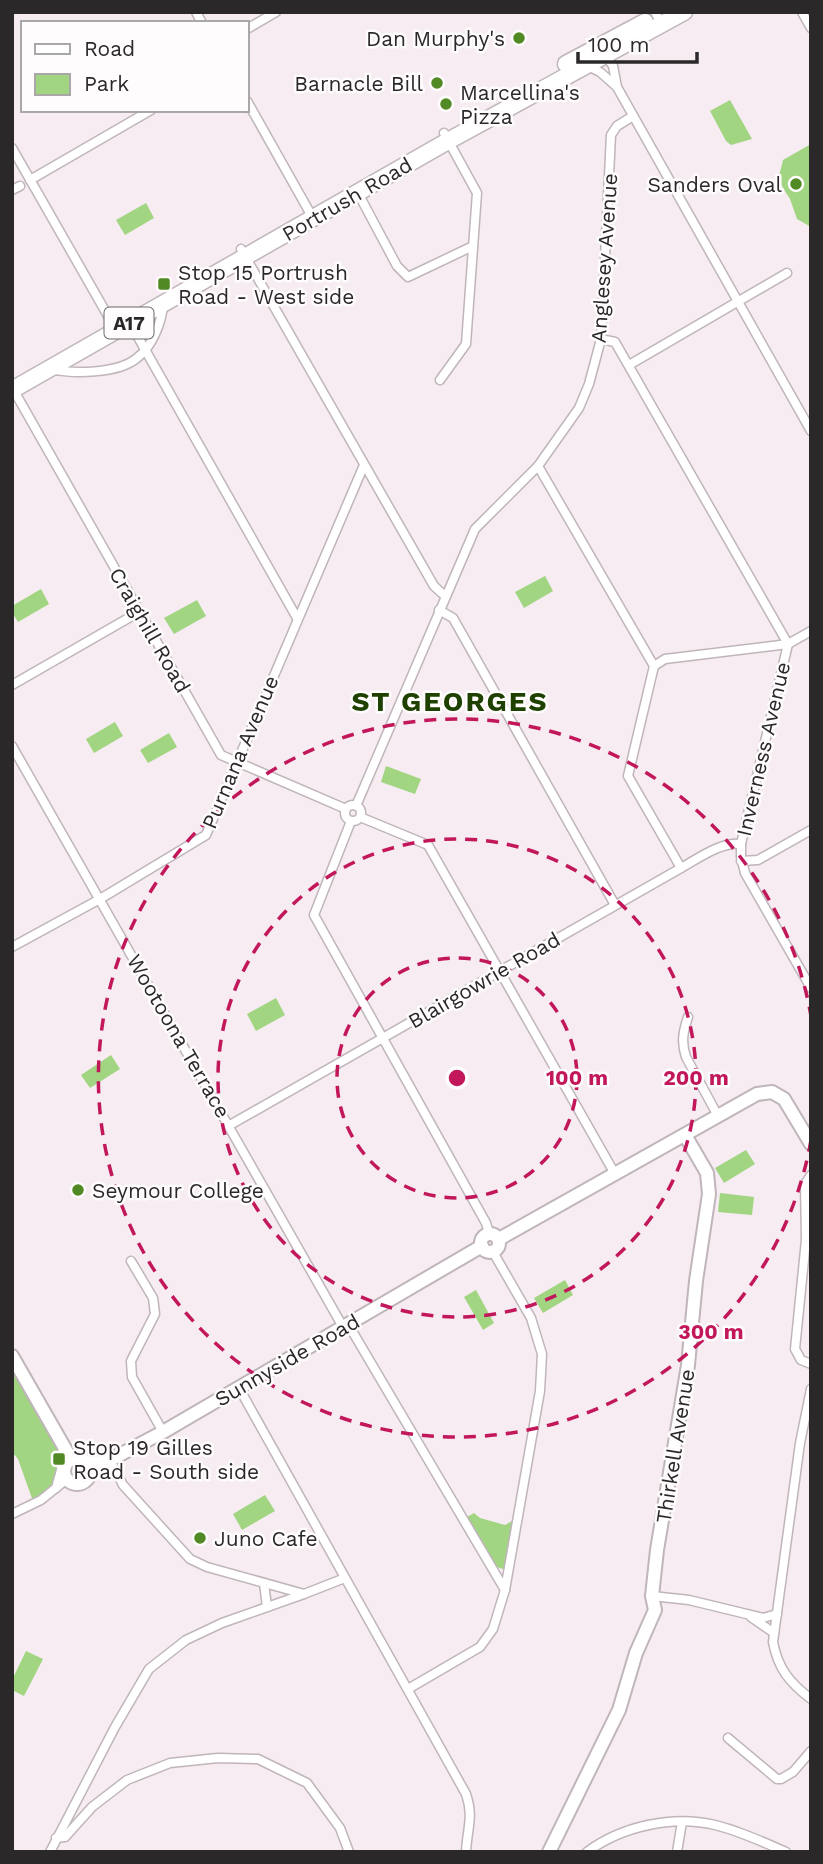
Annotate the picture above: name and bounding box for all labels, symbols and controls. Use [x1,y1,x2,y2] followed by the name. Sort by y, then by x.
[21,21,248,112] legend
[578,21,697,65] scale bar
[366,26,505,51] place label: Dan Murphy's
[511,30,527,46] marker: Dan Murphy's
[588,32,650,57] text: 100 m
[84,36,135,61] text: Road
[84,71,129,96] text: Park
[294,71,424,96] place label: Barnacle Bill
[429,75,445,91] marker: Barnacle Bill
[460,80,580,129] place label: Marcellina's Pizza
[438,96,454,112] marker: Marcellina's Pizza
[278,152,416,246] street label: Portrush Road
[586,172,622,344] street label: Anglesey Avenue
[648,172,783,197] place label: Sanders Oval
[788,176,804,192] marker: Sanders Oval
[178,260,354,309] place label: Stop 15 Portrush Road - West side
[156,276,172,292] marker: Stop 15 Portrush Road - West side
[104,308,154,338] road number: A17
[104,563,196,697] street label: Craighill Road
[731,659,795,839] street label: Inverness Avenue
[196,672,284,832] street label: Purnana Avenue
[351,685,549,718] district label: ST GEORGES
[404,926,564,1034] street label: Blairgowrie Road
[122,950,236,1122] street label: Wootoona Terrace
[546,1065,608,1090] text: 100 m
[663,1065,729,1090] text: 200 m
[445,1066,469,1090] centre of rings
[92,1178,264,1203] place label: Seymour College
[70,1182,86,1198] marker: Seymour College
[210,1308,364,1412] street label: Sunnyside Road
[678,1319,744,1344] text: 300 m
[650,1367,700,1525] street label: Thirkell Avenue
[73,1435,259,1484] place label: Stop 19 Gilles Road - South side
[51,1451,67,1467] marker: Stop 19 Gilles Road - South side
[214,1526,318,1551] place label: Juno Cafe
[192,1530,208,1546] marker: Juno Cafe

